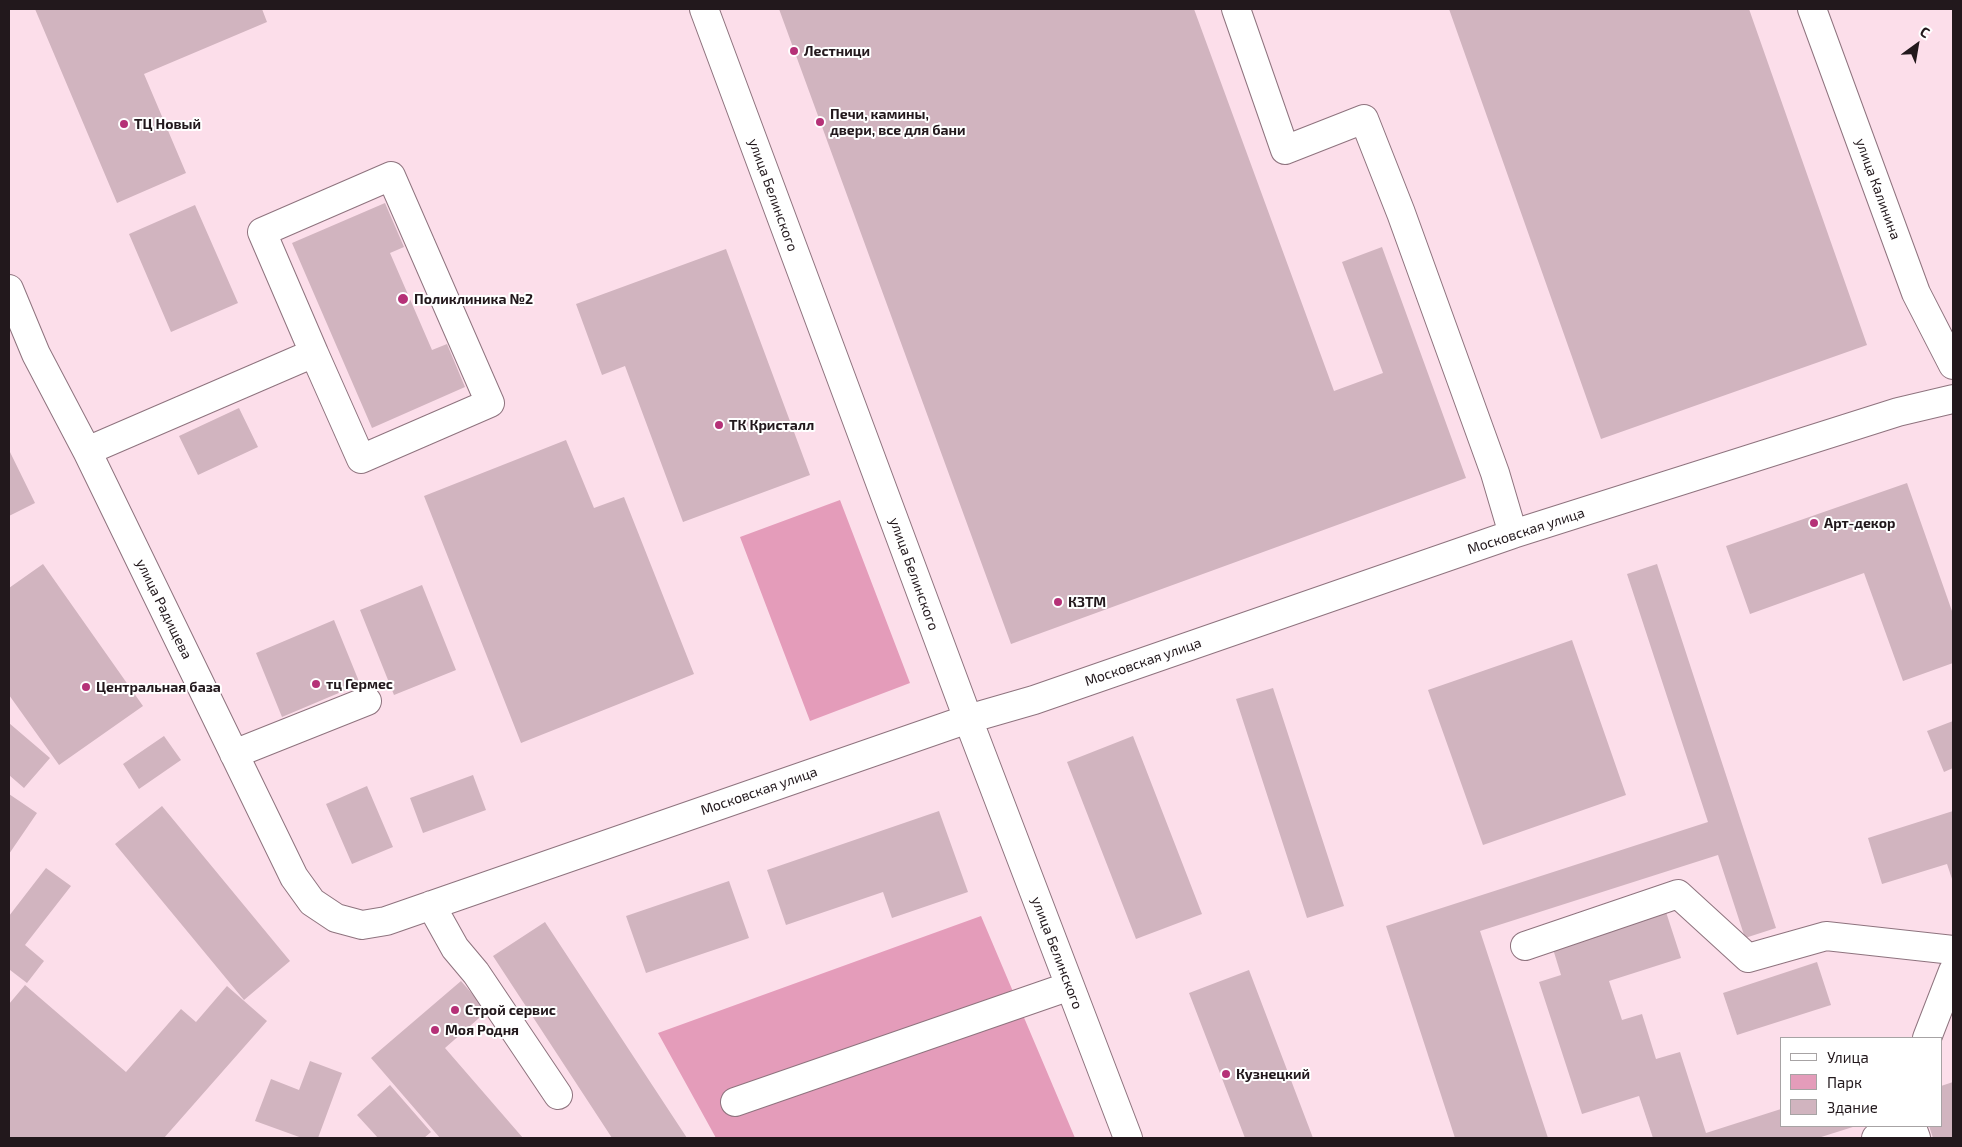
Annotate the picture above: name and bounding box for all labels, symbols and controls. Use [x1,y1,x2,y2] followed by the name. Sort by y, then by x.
[1892,20,1942,70] north arrow
[1917,22,1933,41] text: С
[804,43,870,59] place label: Лестници
[788,45,800,57] marker: Лестници
[830,106,966,138] place label: Печи, камины, двери, все для бани
[134,116,201,132] place label: ТЦ Новый
[814,116,826,128] marker: Печи, камины, двери, все для бани
[118,118,130,130] marker: ТЦ Новый
[745,136,801,254] street label: улица Белинского
[1852,136,1904,242] street label: улица Калинина
[414,291,533,307] place label: Поликлиника №2
[396,292,410,306] marker: Поликлиника №2
[729,417,814,433] place label: ТК Кристалл
[713,419,725,431] marker: ТК Кристалл
[1465,504,1587,558] street label: Московская улица
[886,515,942,633] street label: улица Белинского
[1824,515,1895,531] place label: Арт-декор
[1808,517,1820,529] marker: Арт-декор
[132,556,196,662] street label: улица Радищева
[1068,594,1106,610] place label: КЗТМ
[1052,596,1064,608] marker: КЗТМ
[1082,634,1204,690] street label: Московская улица
[326,676,393,692] place label: тц Гермес
[310,678,322,690] marker: тц Гермес
[96,679,221,695] place label: Центральная база
[80,681,92,693] marker: Центральная база
[698,763,820,819] street label: Московская улица
[1028,894,1086,1012] street label: улица Белинского
[465,1002,556,1018] place label: Строй сервис
[449,1004,461,1016] marker: Строй сервис
[445,1022,519,1038] place label: Моя Родня
[429,1024,441,1036] marker: Моя Родня
[1780,1037,1942,1127] legend
[1827,1048,1869,1066] text: Улица
[1236,1066,1310,1082] place label: Кузнецкий
[1220,1068,1232,1080] marker: Кузнецкий
[1827,1073,1862,1091] text: Парк
[1827,1098,1878,1116] text: Здание

